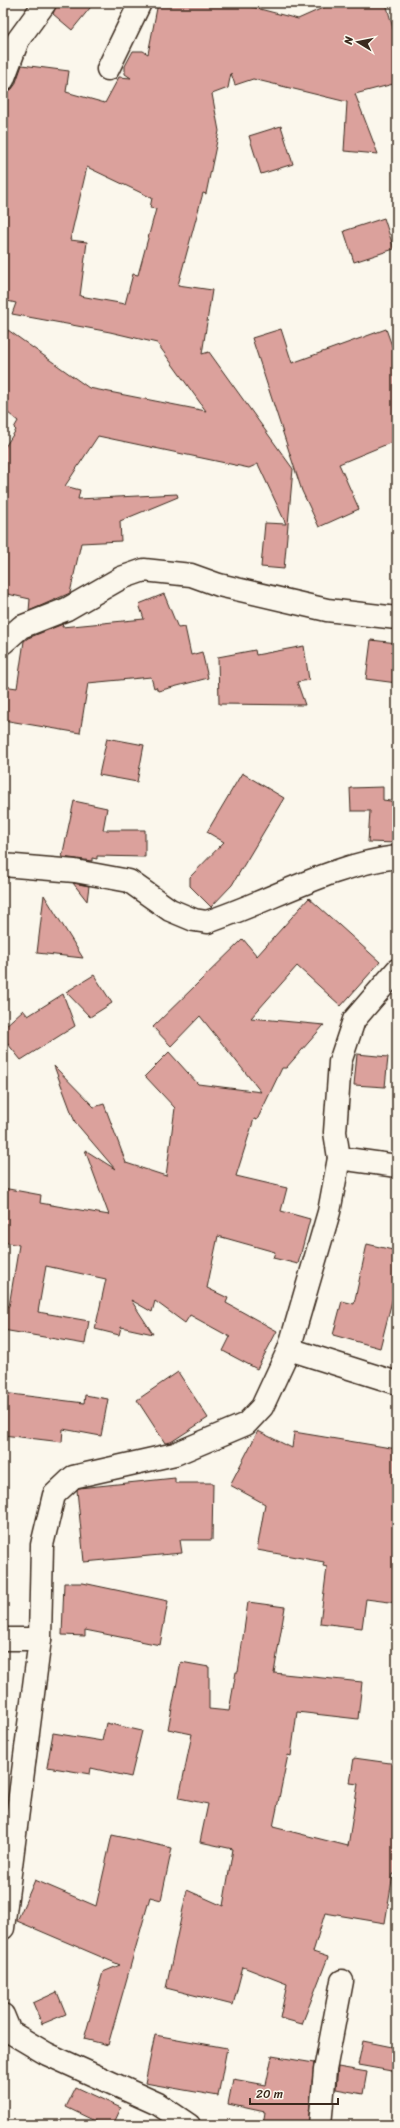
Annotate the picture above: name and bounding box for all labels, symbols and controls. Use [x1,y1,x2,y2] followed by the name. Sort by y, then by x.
[338,22,378,62] north arrow
[338,35,359,47] text: N
[250,2080,338,2106] scale bar
[256,2083,283,2105] text: 20 m

